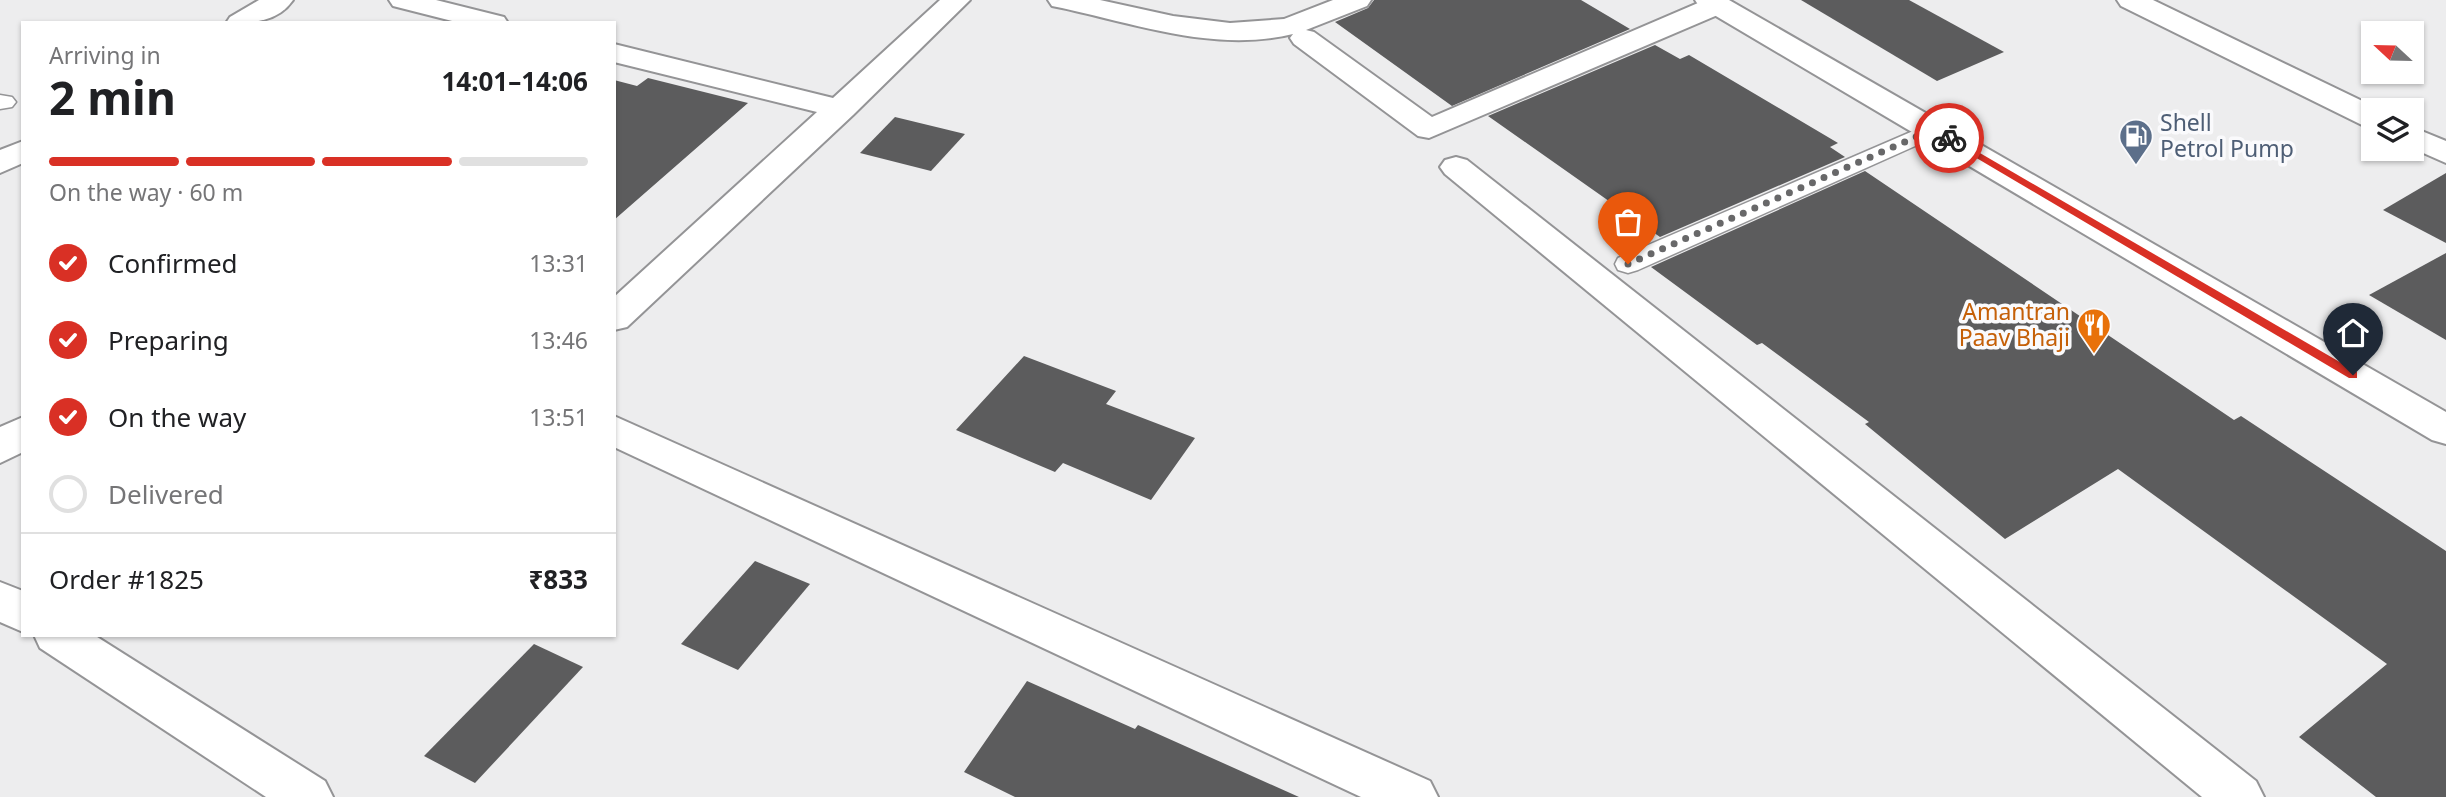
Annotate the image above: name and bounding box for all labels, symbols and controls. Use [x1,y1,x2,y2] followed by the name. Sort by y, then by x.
[2361,21,2424,84] north arrow
[2361,21,2424,161] map controls
[49,39,161,71] text: Arriving in
[441,63,588,99] text: 14:01–14:06
[49,66,176,128] text: 2 min
[2361,98,2424,161] button: layers
[1914,103,1984,173] courier
[2160,106,2294,164] place label: Shell Petrol Pump
[2117,117,2155,166] fuel station icon: Shell Petrol Pump
[1930,119,1968,157] icon: bike
[49,176,243,208] text: On the way · 60 m
[1598,192,1658,264] pin
[1609,203,1647,241] icon: bag
[49,244,87,282] icon: check
[108,245,238,281] text: Confirmed
[529,247,588,279] text: 13:31
[1959,295,2070,353] place label: Amantran Paav Bhaji
[2323,303,2383,375] pin
[2075,306,2113,355] restaurant icon: Amantran Paav Bhaji
[2334,314,2372,352] icon: home
[49,321,87,359] icon: check
[108,322,229,358] text: Preparing
[529,324,588,356] text: 13:46
[49,398,87,436] icon: check
[108,399,246,435] text: On the way
[529,401,588,433] text: 13:51
[108,476,224,512] text: Delivered
[49,561,204,597] text: Order #1825
[529,561,588,597] text: ₹833

